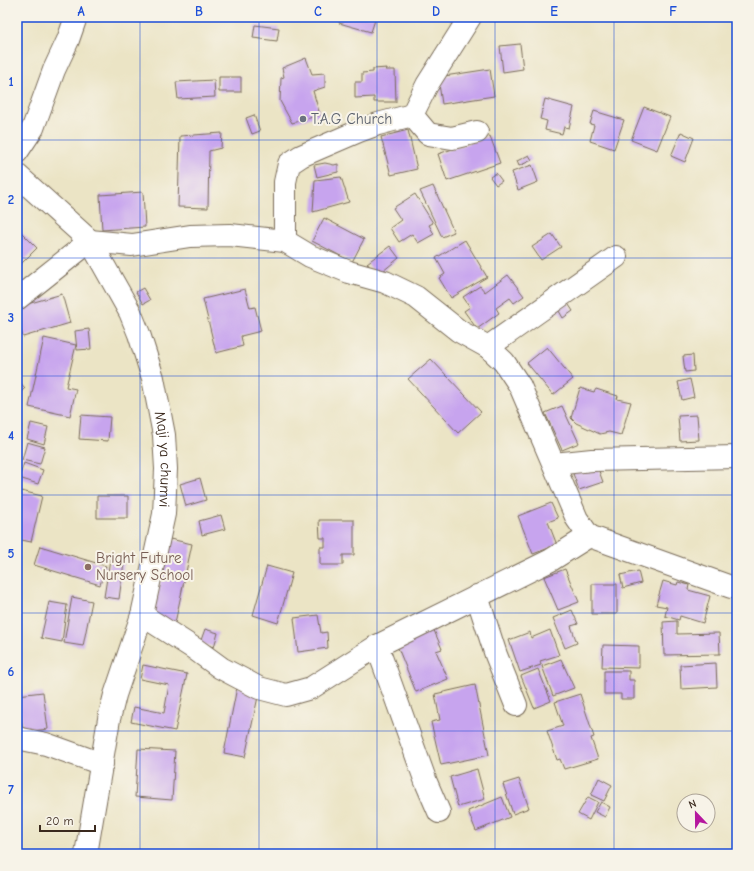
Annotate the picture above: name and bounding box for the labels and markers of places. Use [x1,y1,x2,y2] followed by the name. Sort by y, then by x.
[311,110,392,128] place label: T.A.G Church
[298,114,308,124] marker: T.A.G Church
[96,549,194,584] place label: Bright Future Nursery School
[83,562,93,572] marker: Bright Future Nursery School

